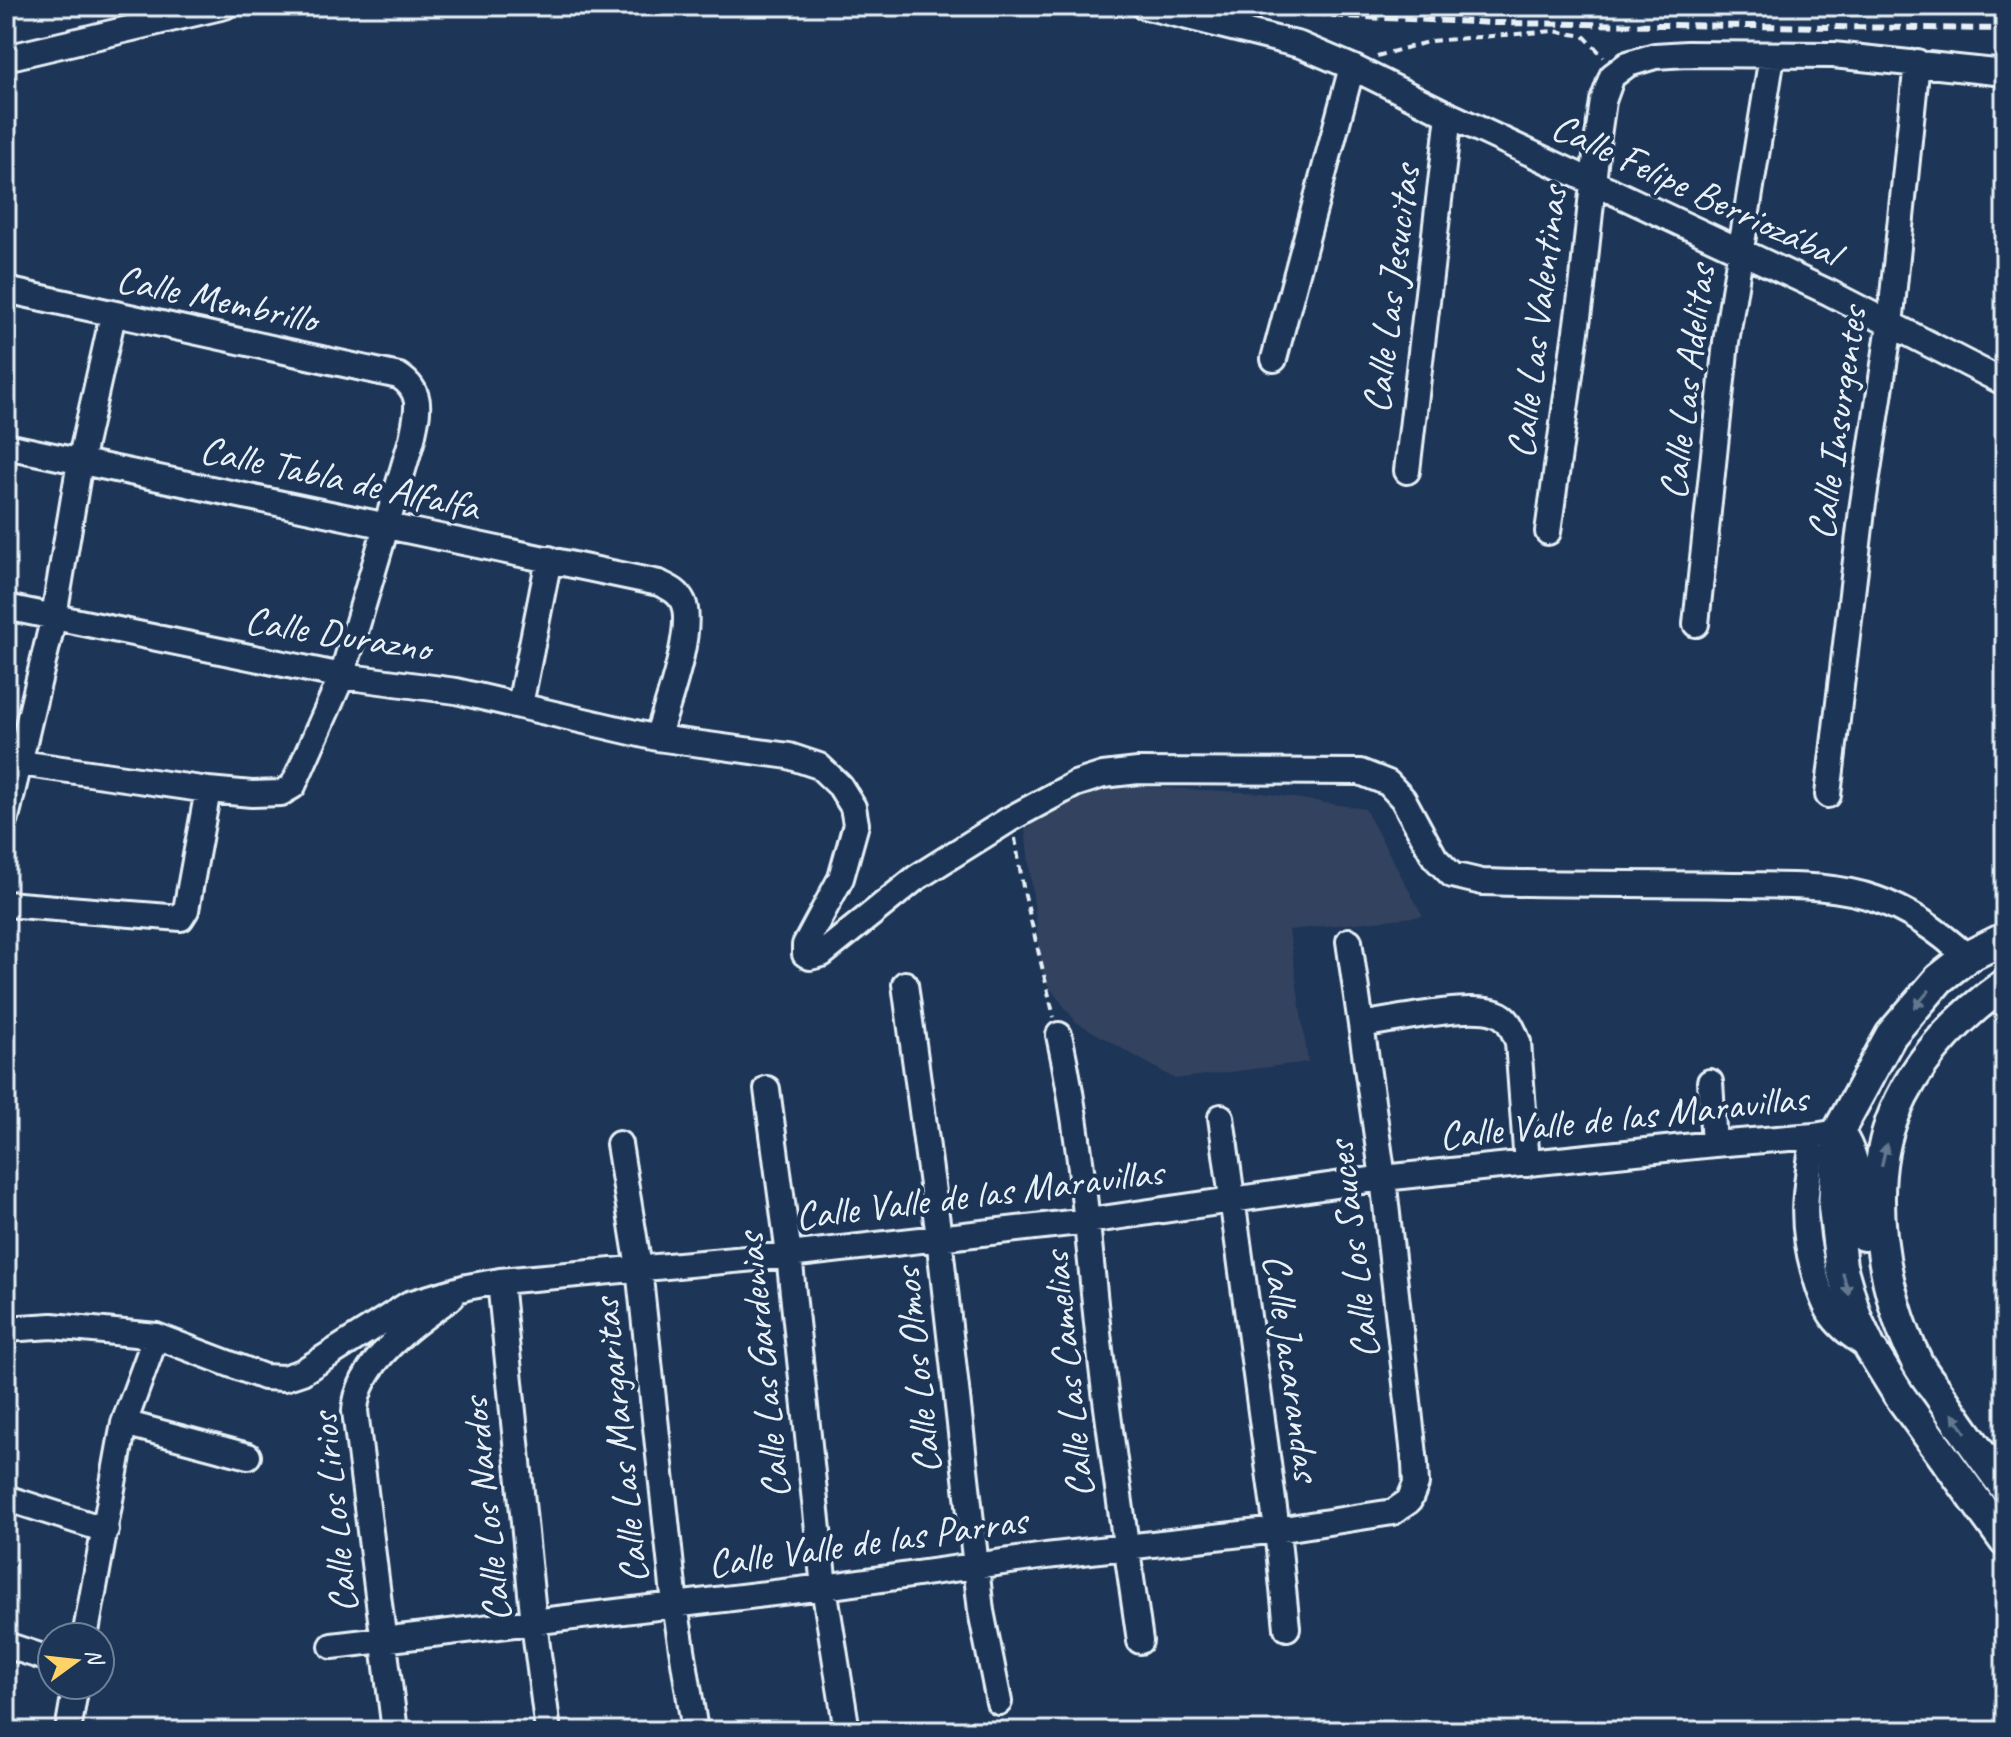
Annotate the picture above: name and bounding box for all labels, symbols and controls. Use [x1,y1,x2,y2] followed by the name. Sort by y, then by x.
[1544,101,1853,281] street label: Calle Felipe Berriozábal
[1351,159,1431,416] street label: Calle Las Jesucitas
[1496,180,1579,461] street label: Calle Las Valentinas
[112,253,325,345] street label: Calle Membrillo
[1648,259,1727,502] street label: Calle Las Adelitas
[1796,300,1879,543] street label: Calle Insurgentes
[196,424,486,532] street label: Calle Tabla de Alfalfa
[242,595,438,674] street label: Calle Durazno
[1914,989,1931,1009] one-way arrow
[1436,1072,1813,1161] street label: Calle Valle de las Maravillas
[1314,1135,1391,1362] street label: Calle Los Sauces
[1879,1142,1891,1167] one-way arrow
[792,1146,1169,1241] street label: Calle Valle de las Maravillas
[724,1227,802,1501] street label: Calle Las Gardenias
[1030,1246,1106,1500] street label: Calle Las Camelias
[1251,1251,1333,1487] street label: Calle Jacarandas
[881,1262,953,1476] street label: Calle Los Olmos
[1840,1272,1853,1296] one-way arrow
[580,1292,660,1586] street label: Calle Las Margaritas
[449,1392,523,1624] street label: Calle Los Nardos
[298,1407,369,1616] street label: Calle Los Lirios
[1952,1413,1967,1434] one-way arrow
[705,1494,1033,1589] street label: Calle Valle de las Parras
[36,1621,116,1701] north arrow
[79,1646,111,1670] text: N

